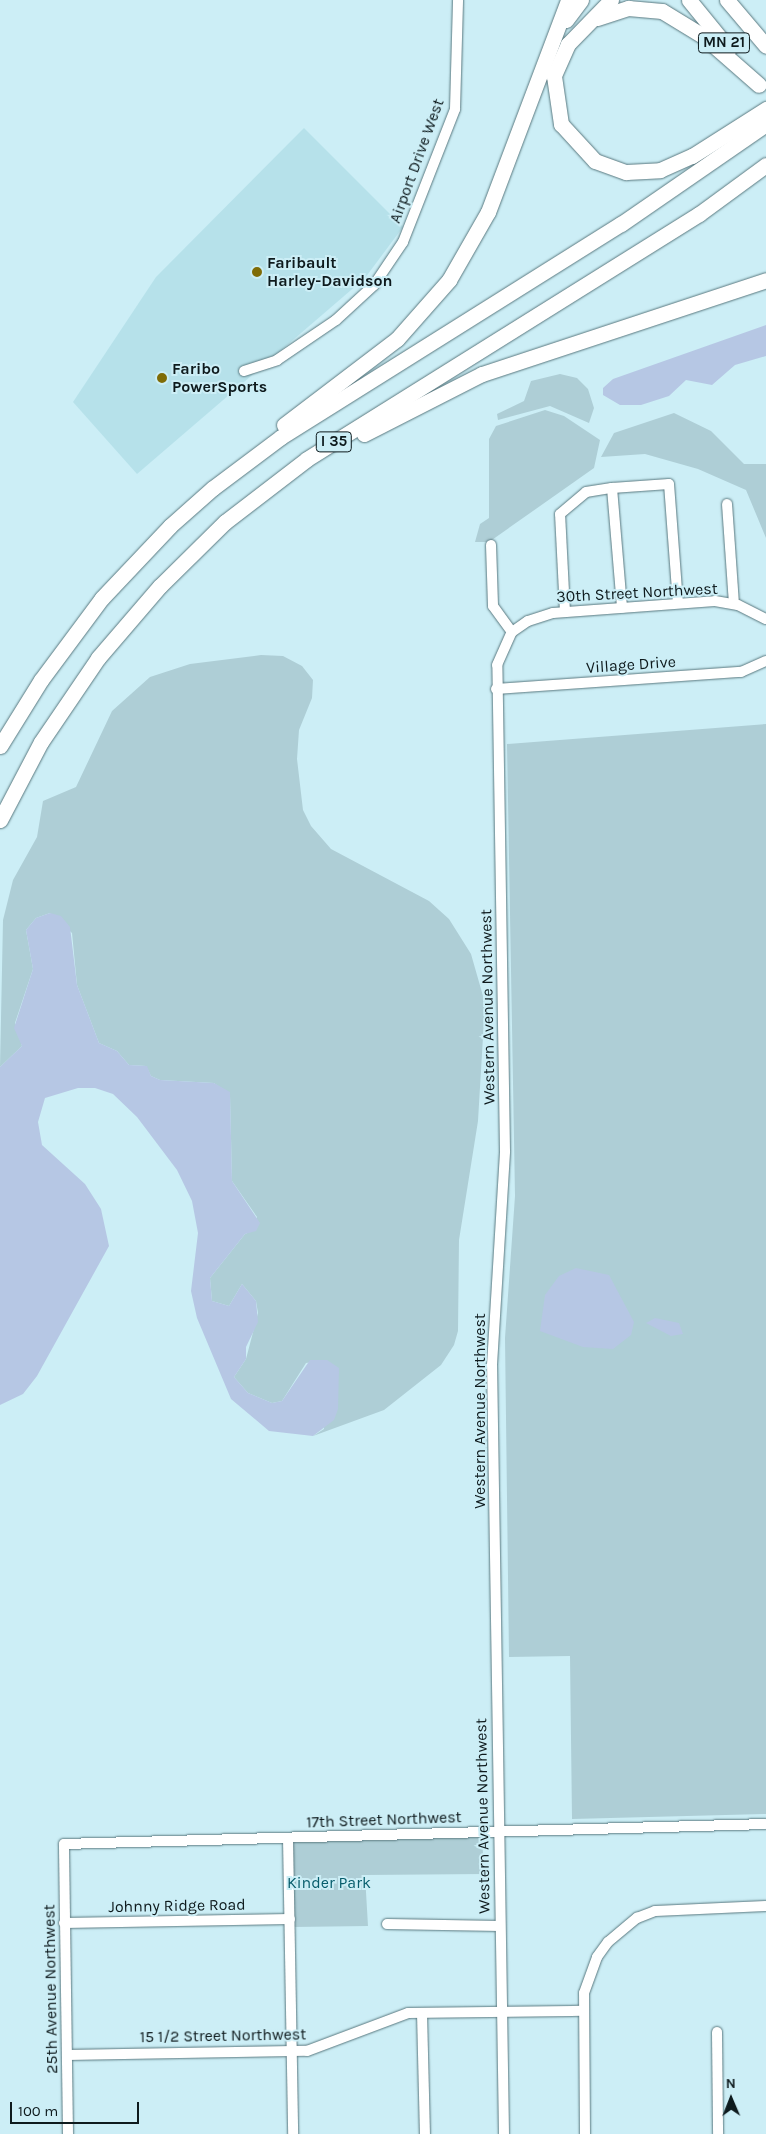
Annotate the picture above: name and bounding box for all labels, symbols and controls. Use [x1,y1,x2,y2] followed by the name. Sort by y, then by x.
[698,30,750,56] road number: MN 21
[386,96,448,226] street label: Airport Drive West
[267,253,392,291] place label: Faribault Harley-Davidson
[251,266,263,278] marker: Faribault Harley-Davidson
[172,359,267,397] place label: Faribo PowerSports
[156,372,168,384] marker: Faribo PowerSports
[315,430,353,454] road number: I 35
[556,579,718,607] street label: 30th Street Northwest
[585,652,677,678] street label: Village Drive
[477,909,499,1105] street label: Western Avenue Northwest
[470,1313,490,1509] street label: Western Avenue Northwest
[472,1718,494,1914] street label: Western Avenue Northwest
[306,1808,462,1832] street label: 17th Street Northwest
[287,1873,371,1893] park label: Kinder Park
[108,1895,246,1917] street label: Johnny Ridge Road
[40,1904,62,2074] street label: 25th Avenue Northwest
[140,2025,306,2047] street label: 15 1/2 Street Northwest
[706,2074,756,2124] north arrow
[726,2075,736,2092] text: N
[12,2092,141,2124] scale bar
[18,2102,58,2120] text: 100 m

